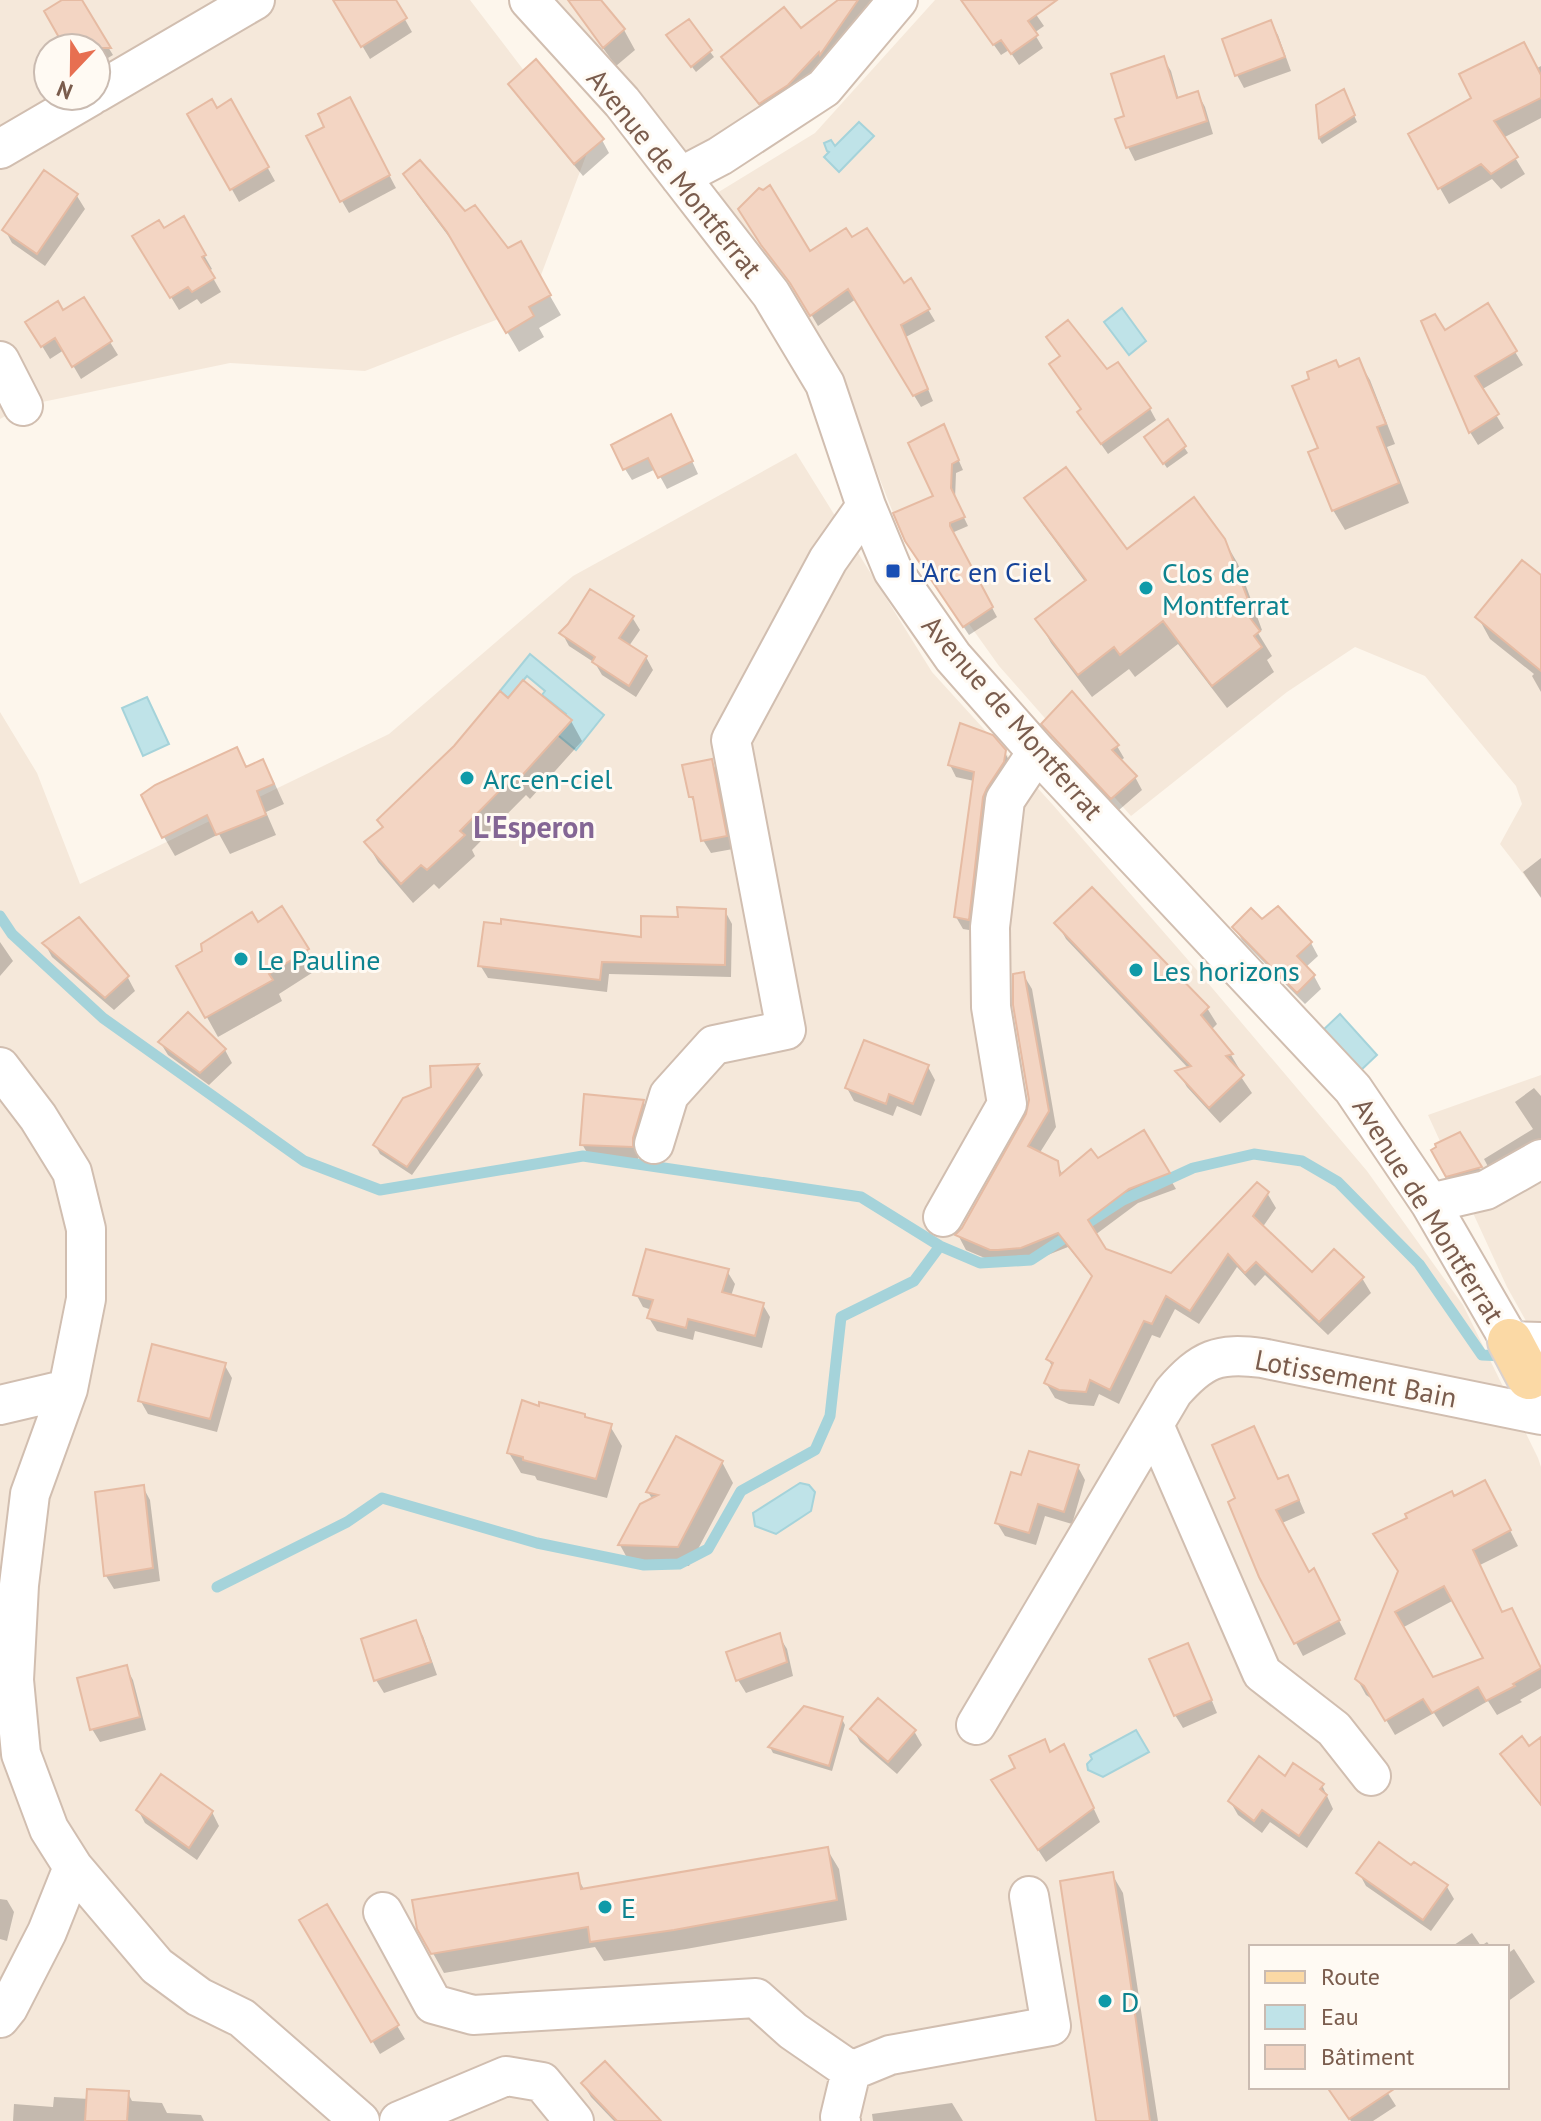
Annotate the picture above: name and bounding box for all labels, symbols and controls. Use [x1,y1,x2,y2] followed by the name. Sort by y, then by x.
[32,32,112,112] north arrow
[579,61,771,286] street label: Avenue de Montferrat
[53,75,76,106] text: N
[909,553,1051,590] place label: L'Arc en Ciel
[1162,554,1290,623] place label: Clos de Montferrat
[884,562,902,580] marker: L'Arc en Ciel
[1137,579,1155,597] marker: Clos de Montferrat
[914,607,1112,827] street label: Avenue de Montferrat
[483,760,612,797] place label: Arc-en-ciel
[458,769,476,787] marker: Arc-en-ciel
[473,807,595,846] district label: L'Esperon
[257,941,380,978] place label: Le Pauline
[232,950,250,968] marker: Le Pauline
[1152,952,1300,989] place label: Les horizons
[1127,961,1145,979] marker: Les horizons
[1345,1090,1514,1330] street label: Avenue de Montferrat
[1252,1340,1460,1416] street label: Lotissement Bain
[621,1889,636,1926] place label: E
[596,1898,614,1916] marker: E
[1249,1945,1509,2089] legend
[1321,1961,1380,1992] text: Route
[1121,1983,1139,2020] place label: D
[1096,1992,1114,2010] marker: D
[1321,2001,1359,2032] text: Eau
[1321,2041,1414,2072] text: Bâtiment

